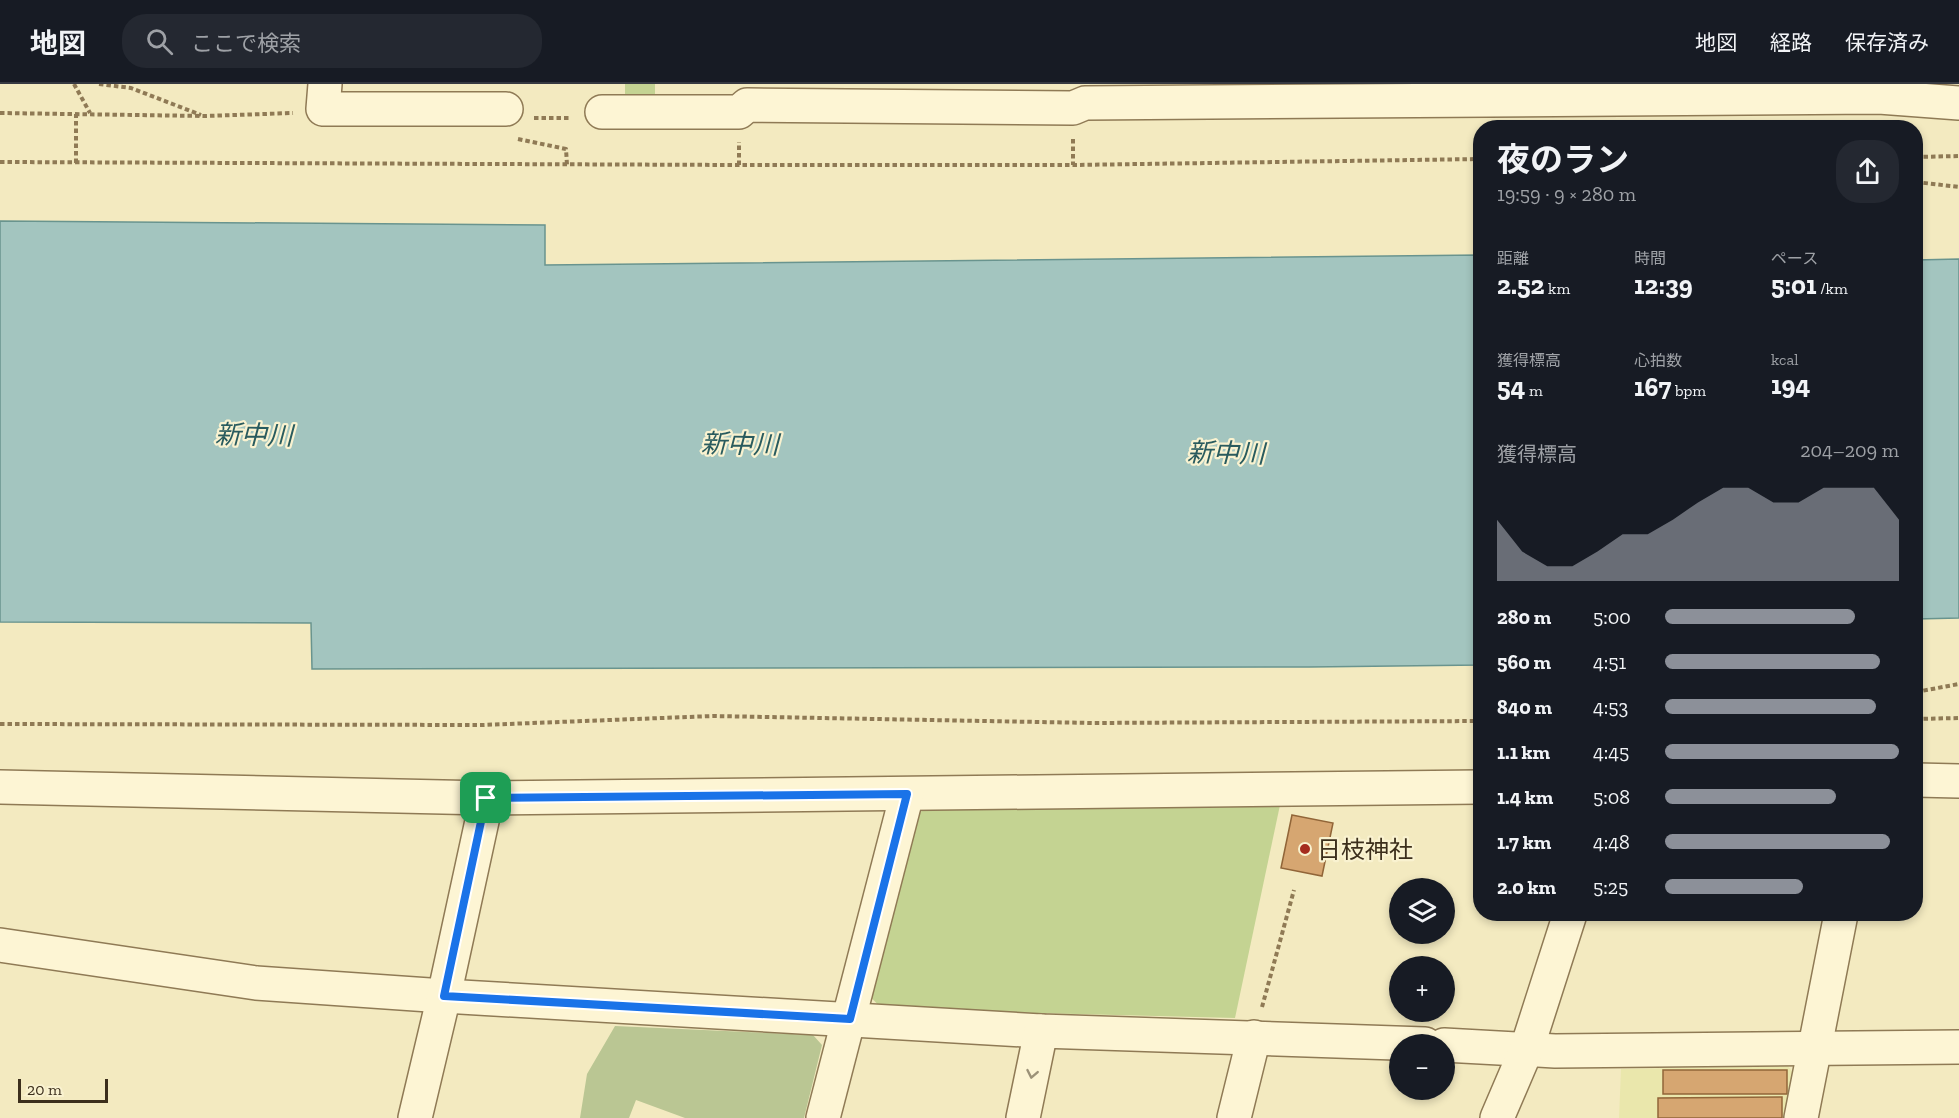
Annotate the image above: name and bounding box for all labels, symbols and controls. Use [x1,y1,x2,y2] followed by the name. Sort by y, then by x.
[122,14,542,68] search box
[143,25,176,58] icon: search
[30,27,86,60] text: 地図
[191,30,301,57] text: ここで検索
[1695,30,1737,55] text: 地図
[1770,30,1812,55] text: 経路
[1845,30,1929,55] text: 保存済み
[1497,140,1629,179] text: 夜のラン
[1836,140,1899,203] button: share
[1497,182,1636,206] text: 19:59 · 9 × 280 m
[1497,249,1529,268] text: 距離
[1634,249,1666,268] text: 時間
[1771,249,1818,268] text: ペース
[1497,269,1544,301] text: 2.52
[1634,269,1693,301] text: 12:39
[1771,269,1817,301] text: 5:01
[1544,279,1570,298] text: km
[1817,279,1848,298] text: /km
[1771,350,1798,369] text: kcal
[1497,351,1561,370] text: 獲得標高
[1634,351,1682,370] text: 心拍数
[1771,369,1810,401] text: 194
[1497,371,1525,403] text: 54
[1634,371,1671,403] text: 167
[1525,381,1543,400] text: m
[1671,381,1706,400] text: bpm
[215,418,296,452] water label: 新中川
[701,427,782,461] water label: 新中川
[1187,436,1268,470] water label: 新中川
[1800,438,1899,462] text: 204–209 m
[1497,442,1577,466] text: 獲得標高
[1497,605,1551,629] text: 280 m
[1593,605,1631,629] text: 5:00
[1497,650,1551,674] text: 560 m
[1593,650,1626,674] text: 4:51
[1497,695,1552,719] text: 840 m
[1593,695,1628,719] text: 4:53
[1497,740,1550,764] text: 1.1 km
[1593,740,1629,764] text: 4:45
[460,772,511,823] pin
[469,781,502,814] icon: arrive
[1497,785,1553,809] text: 1.4 km
[1593,785,1630,809] text: 5:08
[1497,830,1551,854] text: 1.7 km
[1593,830,1630,854] text: 4:48
[1317,835,1413,864] place label: 日枝神社
[1298,842,1312,856] marker: 日枝神社
[1497,875,1556,899] text: 2.0 km
[1593,875,1628,899] text: 5:25
[1389,878,1455,1100] map controls
[1389,878,1455,944] button: layers
[1389,956,1455,1022] button: +
[1389,1034,1455,1100] button: −
[1026,1069,1039,1079] one-way arrow
[18,1076,108,1104] scale bar
[27,1080,62,1099] text: 20 m

